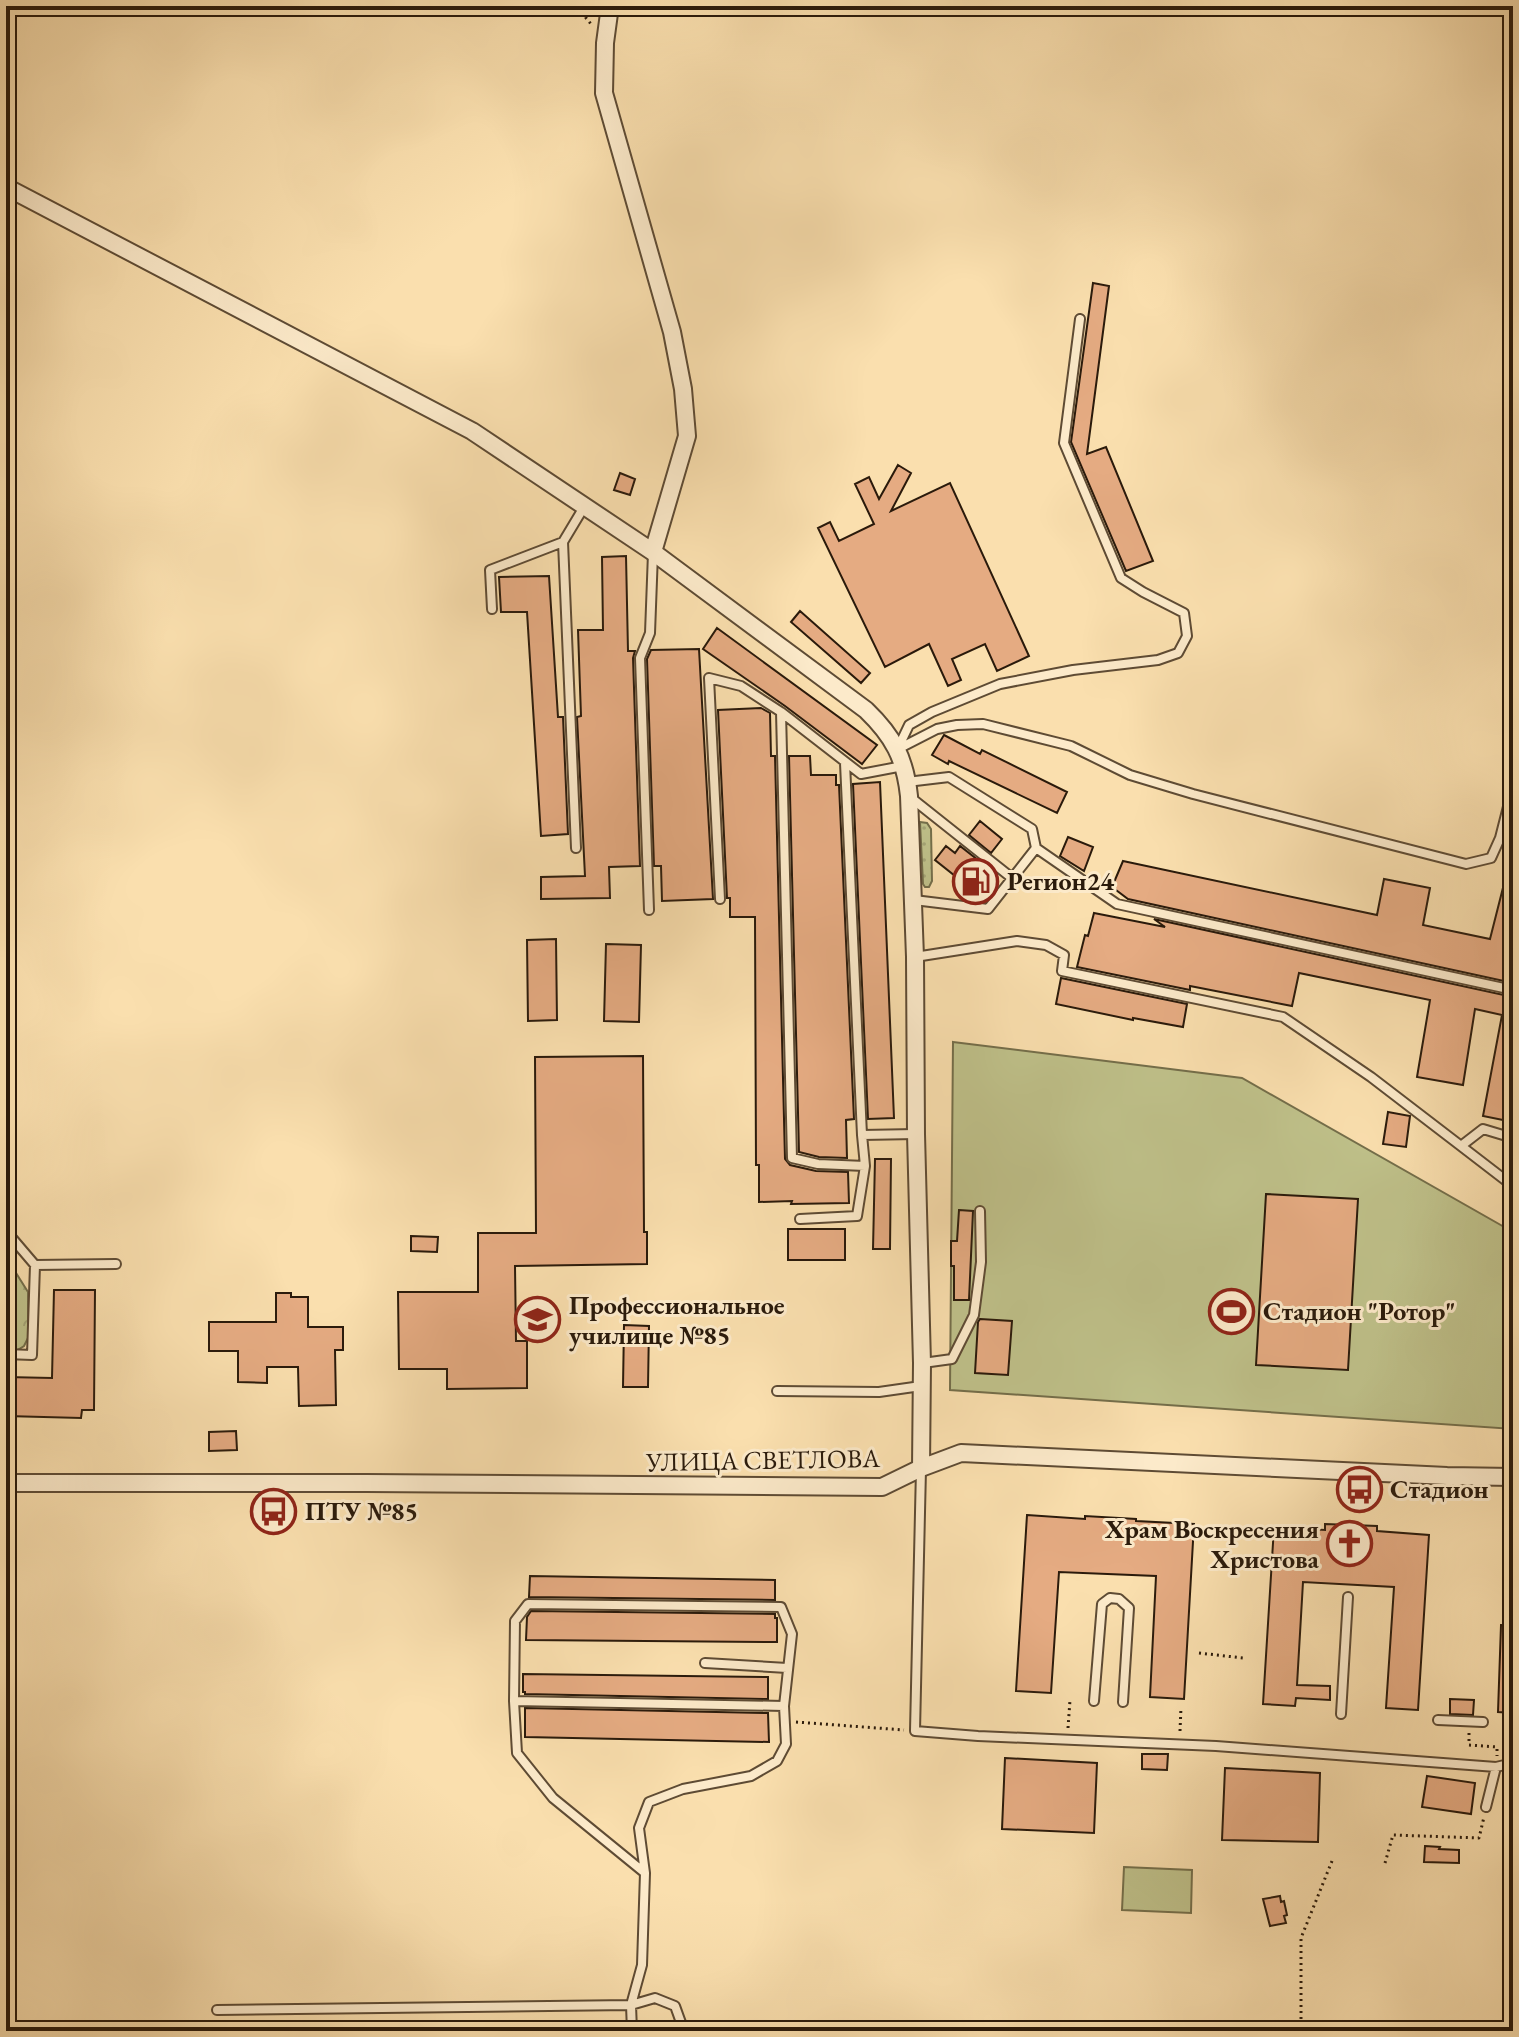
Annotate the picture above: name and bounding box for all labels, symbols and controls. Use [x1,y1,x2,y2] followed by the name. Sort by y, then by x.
[952,857,1000,905] fuel station icon: Регион24
[1007,864,1114,898] place label: Регион24
[1208,1287,1256,1335] sports icon: Стадион "Ротор"
[569,1288,785,1352] place label: Профессиональное училище №85
[1263,1294,1456,1328] place label: Стадион "Ротор"
[514,1296,562,1344] school or university icon: Профессиональное училище №85
[645,1441,881,1479] street label: УЛИЦА СВЕТЛОВА
[1335,1465,1383,1513] bus stop icon: Стадион
[1390,1472,1489,1506] place label: Стадион
[250,1487,298,1535] bus stop icon: ПТУ №85
[305,1494,418,1528] place label: ПТУ №85
[1104,1512,1320,1576] place label: Храм Воскресения Христова
[1326,1520,1374,1568] church icon: Храм Воскресения Христова

